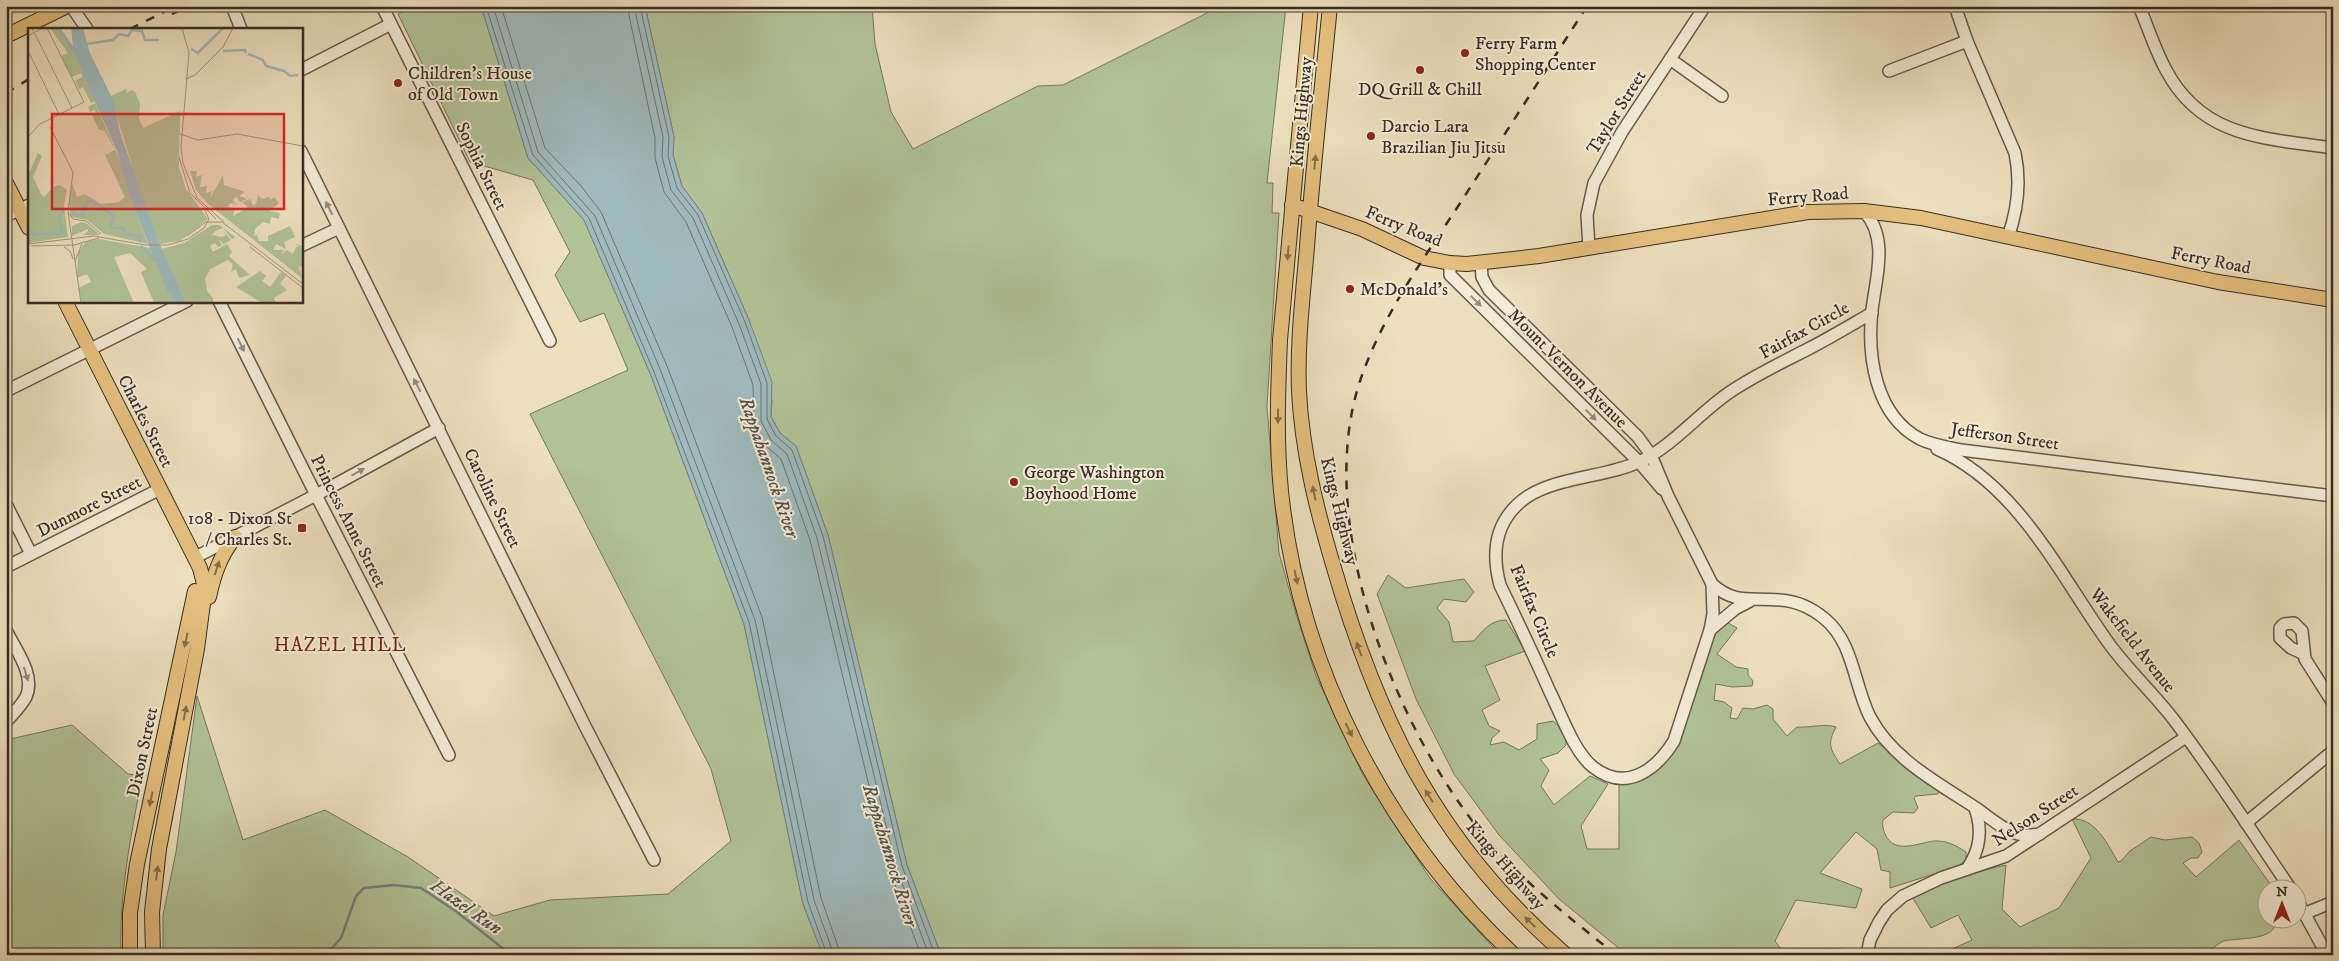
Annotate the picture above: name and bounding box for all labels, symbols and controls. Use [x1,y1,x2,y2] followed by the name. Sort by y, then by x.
[28,28,302,302] inset map
[1475,33,1596,76] place label: Ferry Farm Shopping Center
[1459,47,1471,59] marker: Ferry Farm Shopping Center
[1286,56,1318,168] street label: Kings Highway
[408,63,532,106] place label: Children's House of Old Town
[1414,64,1426,76] marker: DQ Grill & Chill
[1582,66,1651,159] street label: Taylor Street
[392,77,404,89] marker: Children's House of Old Town
[1358,79,1482,101] place label: DQ Grill & Chill
[1381,116,1506,159] place label: Darcio Lara Brazilian Jiu Jitsu
[450,119,512,214] street label: Sophia Street
[1365,130,1377,142] marker: Darcio Lara Brazilian Jiu Jitsu
[1311,153,1319,169] one-way arrow
[1767,183,1849,211] street label: Ferry Road
[325,201,333,215] one-way arrow
[1362,202,1445,252] street label: Ferry Road
[2169,242,2253,280] street label: Ferry Road
[1284,246,1292,262] one-way arrow
[1360,279,1448,301] place label: McDonald's
[1344,283,1356,295] marker: McDonald's
[1470,295,1482,307] one-way arrow
[1756,297,1853,365] street label: Fairfax Circle
[1503,304,1632,433] street label: Mount Vernon Avenue
[237,338,245,352] one-way arrow
[112,372,178,472] street label: Charles Street
[413,377,421,392] one-way arrow
[732,393,804,543] water label: Rappahannock River
[1274,408,1282,424] one-way arrow
[1585,409,1597,421] one-way arrow
[1947,418,2061,456] street label: Jefferson Street
[458,445,526,552] street label: Caroline Street
[305,451,391,592] street label: Princess Anne Street
[1315,455,1363,568] street label: Kings Highway
[1024,462,1165,505] place label: George Washington Boyhood Home
[351,468,366,476] one-way arrow
[34,471,146,543] street label: Dunmore Street
[1008,476,1020,488] marker: George Washington Boyhood Home
[1310,486,1318,501] one-way arrow
[188,508,292,551] place label: 108 - Dixon St / Charles St.
[296,522,308,534] marker: 108 - Dixon St / Charles St.
[214,560,221,575] one-way arrow
[1505,561,1564,661] street label: Fairfax Circle
[1292,569,1300,584] one-way arrow
[2084,583,2180,697] street label: Wakefield Avenue
[181,633,189,649] one-way arrow
[274,634,406,657] district label: HAZEL HILL
[1355,641,1363,656] one-way arrow
[23,667,31,682] one-way arrow
[123,705,163,799] street label: Dixon Street
[181,705,189,721] one-way arrow
[1346,723,1354,737] one-way arrow
[1988,780,2083,852] street label: Nelson Street
[856,781,923,932] water label: Rappahannock River
[1424,789,1433,802] one-way arrow
[147,791,155,807] one-way arrow
[1461,817,1550,915] street label: Kings Highway
[153,865,161,881] one-way arrow
[425,874,507,940] water label: Hazel Run
[2256,878,2306,928] north arrow
[2276,883,2288,901] text: N
[1525,916,1537,928] one-way arrow

